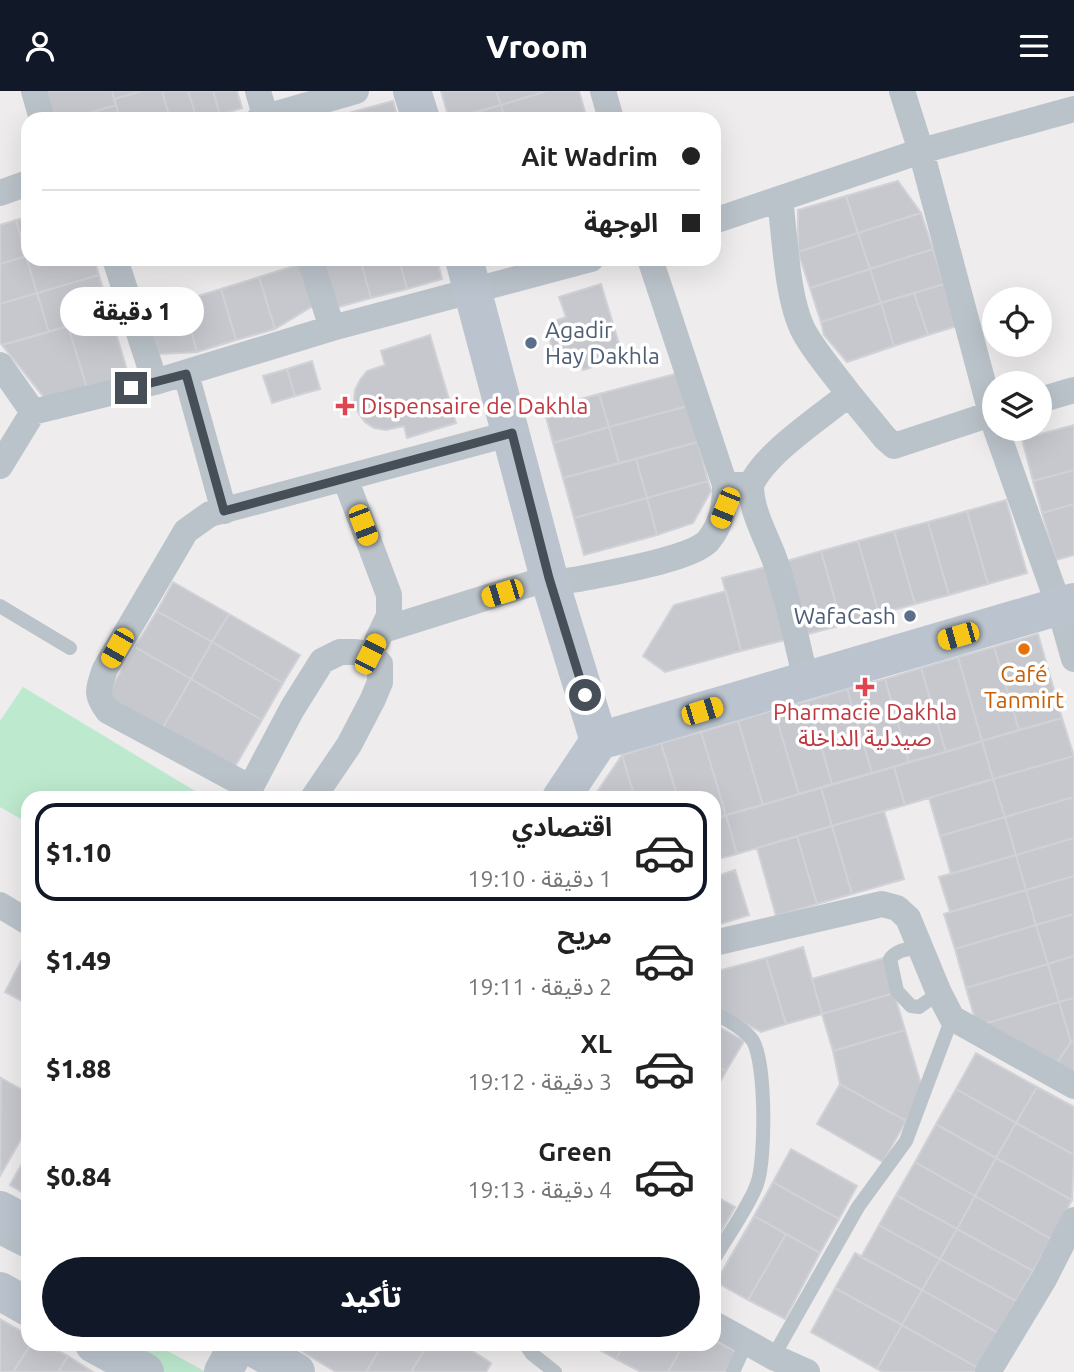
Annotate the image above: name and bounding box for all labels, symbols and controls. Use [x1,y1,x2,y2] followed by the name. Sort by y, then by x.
[21,27,59,65] icon: person
[1015,27,1053,65] icon: menu
[486,28,588,64] text: Vroom
[521,142,658,171] text: Ait Wadrim
[584,208,658,237] text: الوجهة
[59,287,203,335] callout: 1 دقيقة
[982,287,1052,441] map controls
[982,287,1052,357] button: locate
[93,299,171,324] text: 1 دقيقة
[545,317,660,368] place label: Agadir Hay Dakhla
[523,335,539,351] marker: Agadir Hay Dakhla
[982,371,1052,441] button: layers
[115,372,147,404] route end
[361,393,588,418] place label: Dispensaire de Dakhla
[335,396,355,416] marker: Dispensaire de Dakhla
[708,485,743,531] car
[346,502,381,548] car
[479,577,526,609] car
[794,603,896,628] place label: WafaCash
[902,608,918,624] marker: WafaCash
[935,620,982,652] car
[98,625,137,671] car
[352,631,389,677] car
[1016,641,1032,657] marker: Café Tanmirt
[984,661,1064,712] place label: Café Tanmirt
[569,679,601,711] route start
[857,679,873,695] marker: Pharmacie Dakhla صيدلية الداخلة
[679,695,726,727] car
[773,699,957,750] place label: Pharmacie Dakhla صيدلية الداخلة
[512,812,612,841] text: اقتصادي
[633,821,696,884] icon: car
[46,838,111,867] text: $1.10
[468,866,612,891] text: 1 دقيقة · 19:10
[557,920,612,949] text: مريح
[633,929,696,992] icon: car
[46,946,111,975] text: $1.49
[468,974,612,999] text: 2 دقيقة · 19:11
[581,1029,612,1058] text: XL
[633,1037,696,1100] icon: car
[46,1054,111,1083] text: $1.88
[468,1069,612,1094] text: 3 دقيقة · 19:12
[538,1137,612,1166] text: Green
[633,1145,696,1208] icon: car
[46,1162,111,1191] text: $0.84
[468,1177,612,1202] text: 4 دقيقة · 19:13
[42,1257,700,1337] button: تأكيد

